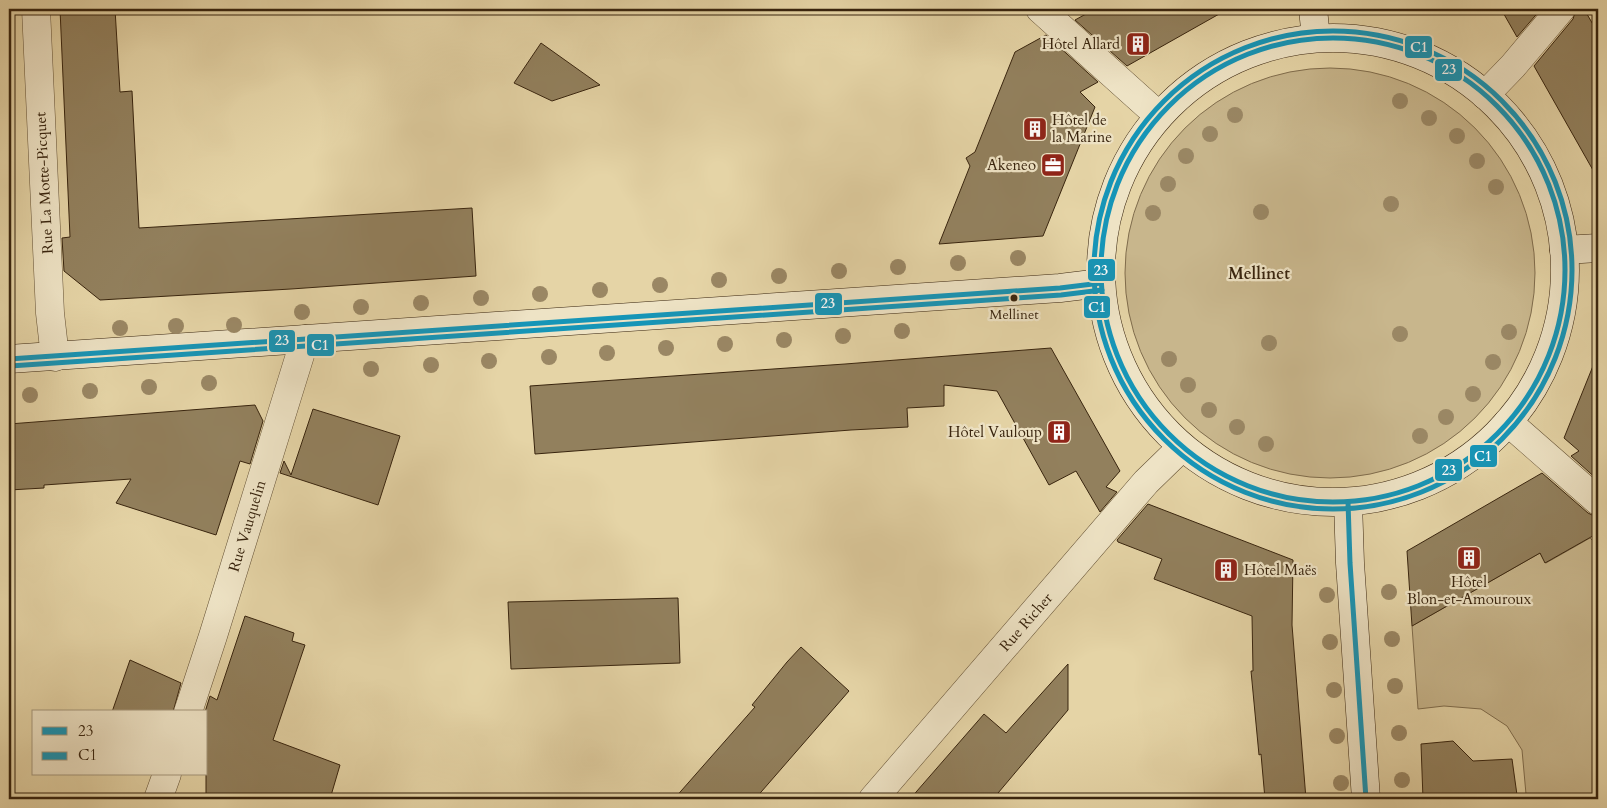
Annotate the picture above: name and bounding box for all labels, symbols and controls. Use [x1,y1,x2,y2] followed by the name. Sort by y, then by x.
[1125,31,1151,57] building icon: Hôtel Allard
[1042,34,1120,54] place label: Hôtel Allard
[1404,35,1433,59] line badge: C1
[1410,38,1428,57] text: C1
[1434,58,1463,82] line badge: 23
[1442,60,1456,79] text: 23
[1052,110,1112,147] place label: Hôtel de la Marine
[30,111,58,254] street label: Rue La Motte-Picquet
[1022,116,1048,142] building icon: Hôtel de la Marine
[1040,152,1066,178] office icon: Akeneo
[987,155,1036,175] place label: Akeneo
[1087,258,1116,282] line badge: 23
[1094,261,1108,280] text: 23
[1228,263,1290,285] district label: Mellinet
[814,292,843,316] line badge: 23
[1009,293,1019,303] marker: Mellinet
[821,294,835,313] text: 23
[1083,295,1111,319] line badge: C1
[1088,298,1106,317] text: C1
[989,305,1039,324] place label: Mellinet
[268,329,296,353] line badge: 23
[275,331,289,350] text: 23
[306,333,335,357] line badge: C1
[311,336,329,355] text: C1
[1046,419,1072,445] building icon: Hôtel Vauloup
[948,422,1042,442] place label: Hôtel Vauloup
[1469,444,1498,468] line badge: C1
[1474,447,1492,466] text: C1
[1434,458,1463,482] line badge: 23
[1442,461,1456,480] text: 23
[224,477,271,574] street label: Rue Vauquelin
[1456,545,1482,571] building icon: Hôtel Blon-et-Amouroux
[1213,557,1239,583] building icon: Hôtel Maës
[1244,560,1316,580] place label: Hôtel Maës
[1407,572,1532,609] place label: Hôtel Blon-et-Amouroux
[995,588,1057,656] street label: Rue Richer
[32,710,208,776] legend
[78,721,93,741] text: 23
[78,745,97,765] text: C1

